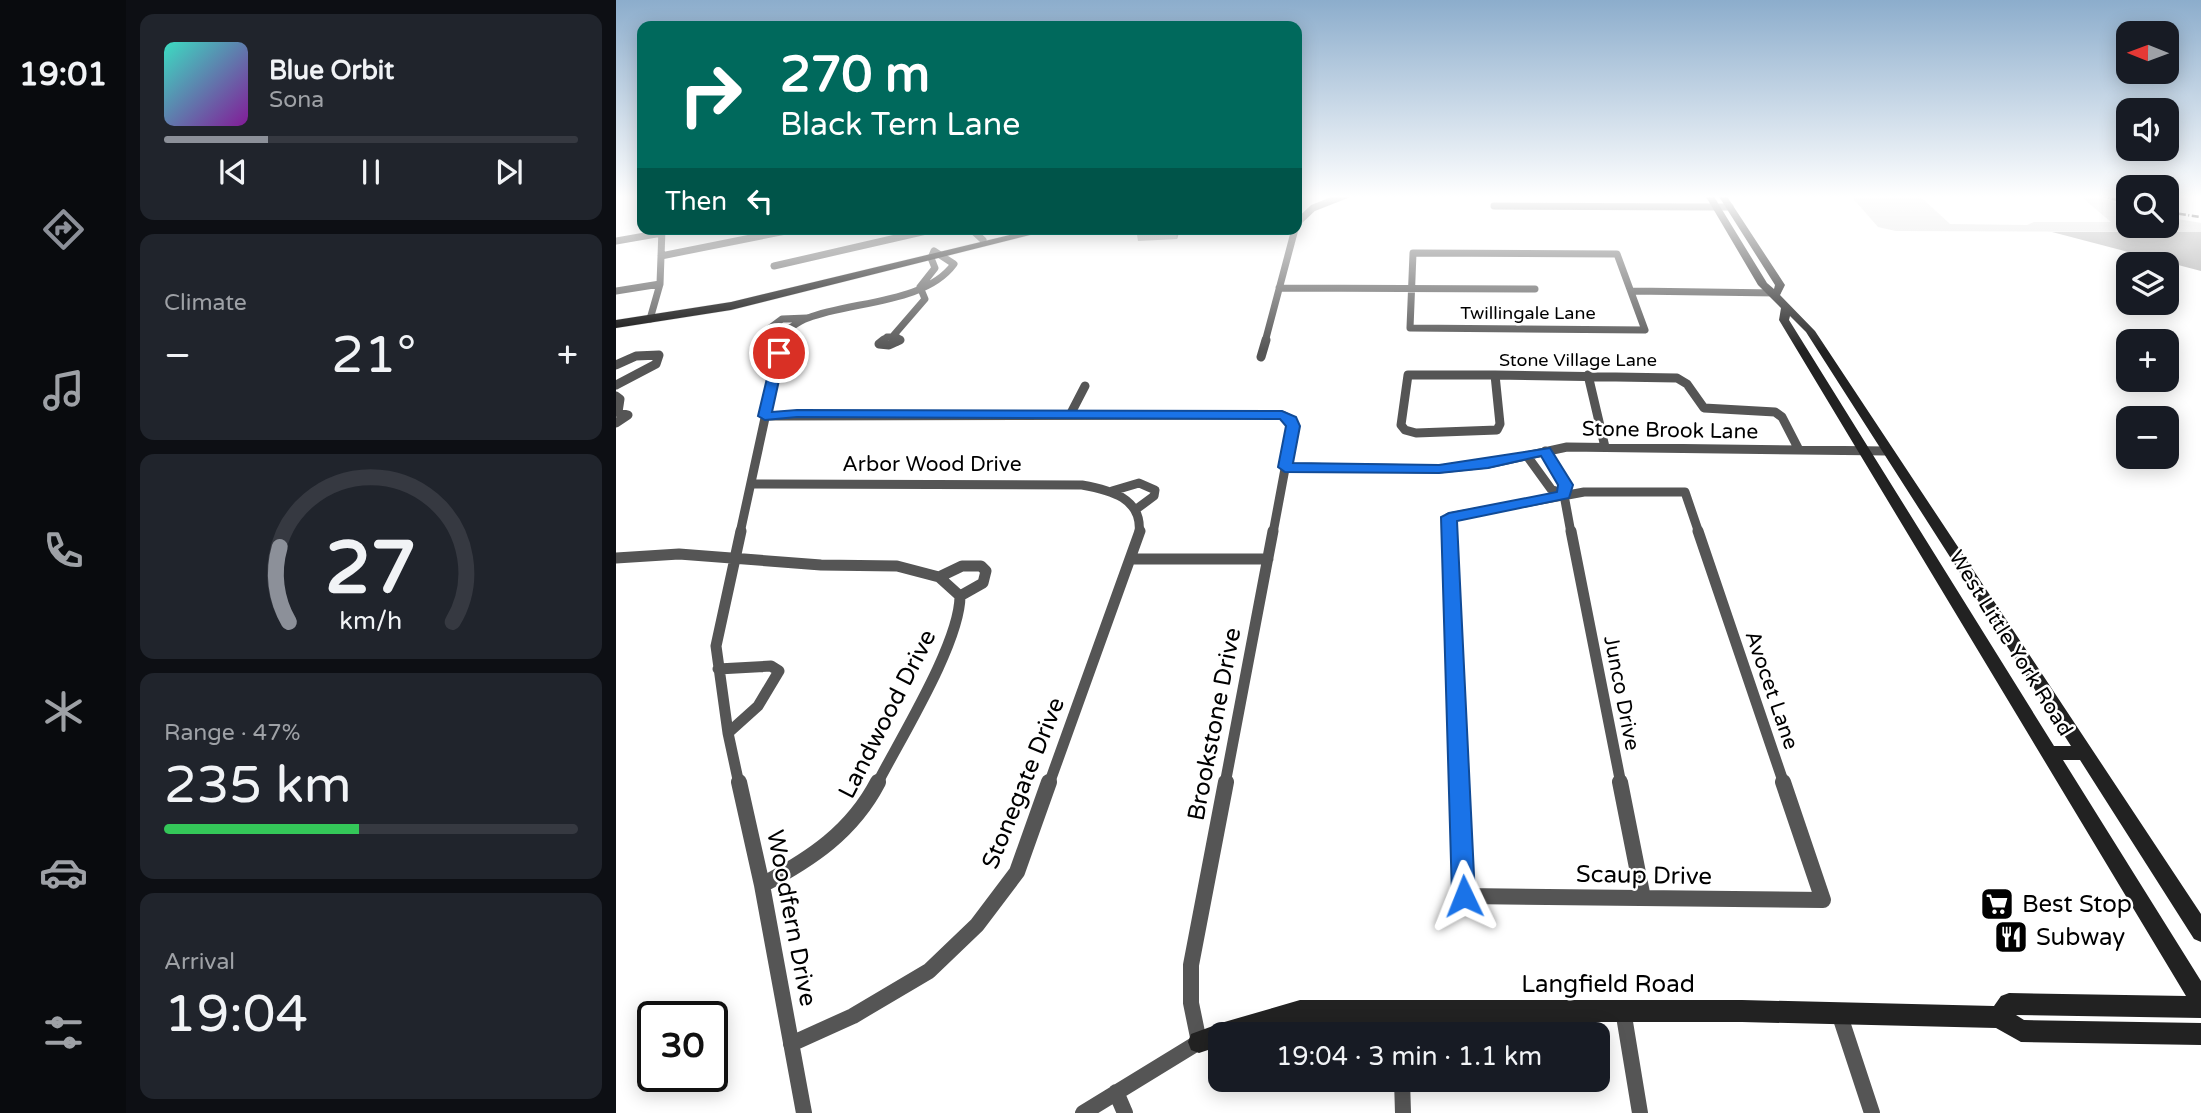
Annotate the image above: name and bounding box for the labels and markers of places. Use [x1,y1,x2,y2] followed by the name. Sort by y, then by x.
[749,323,809,383] pin
[1978,885,2016,923] supermarket icon: Best Stop
[2022,890,2132,919] place label: Best Stop
[1992,918,2030,956] restaurant icon: Subway
[2036,923,2125,952] place label: Subway

